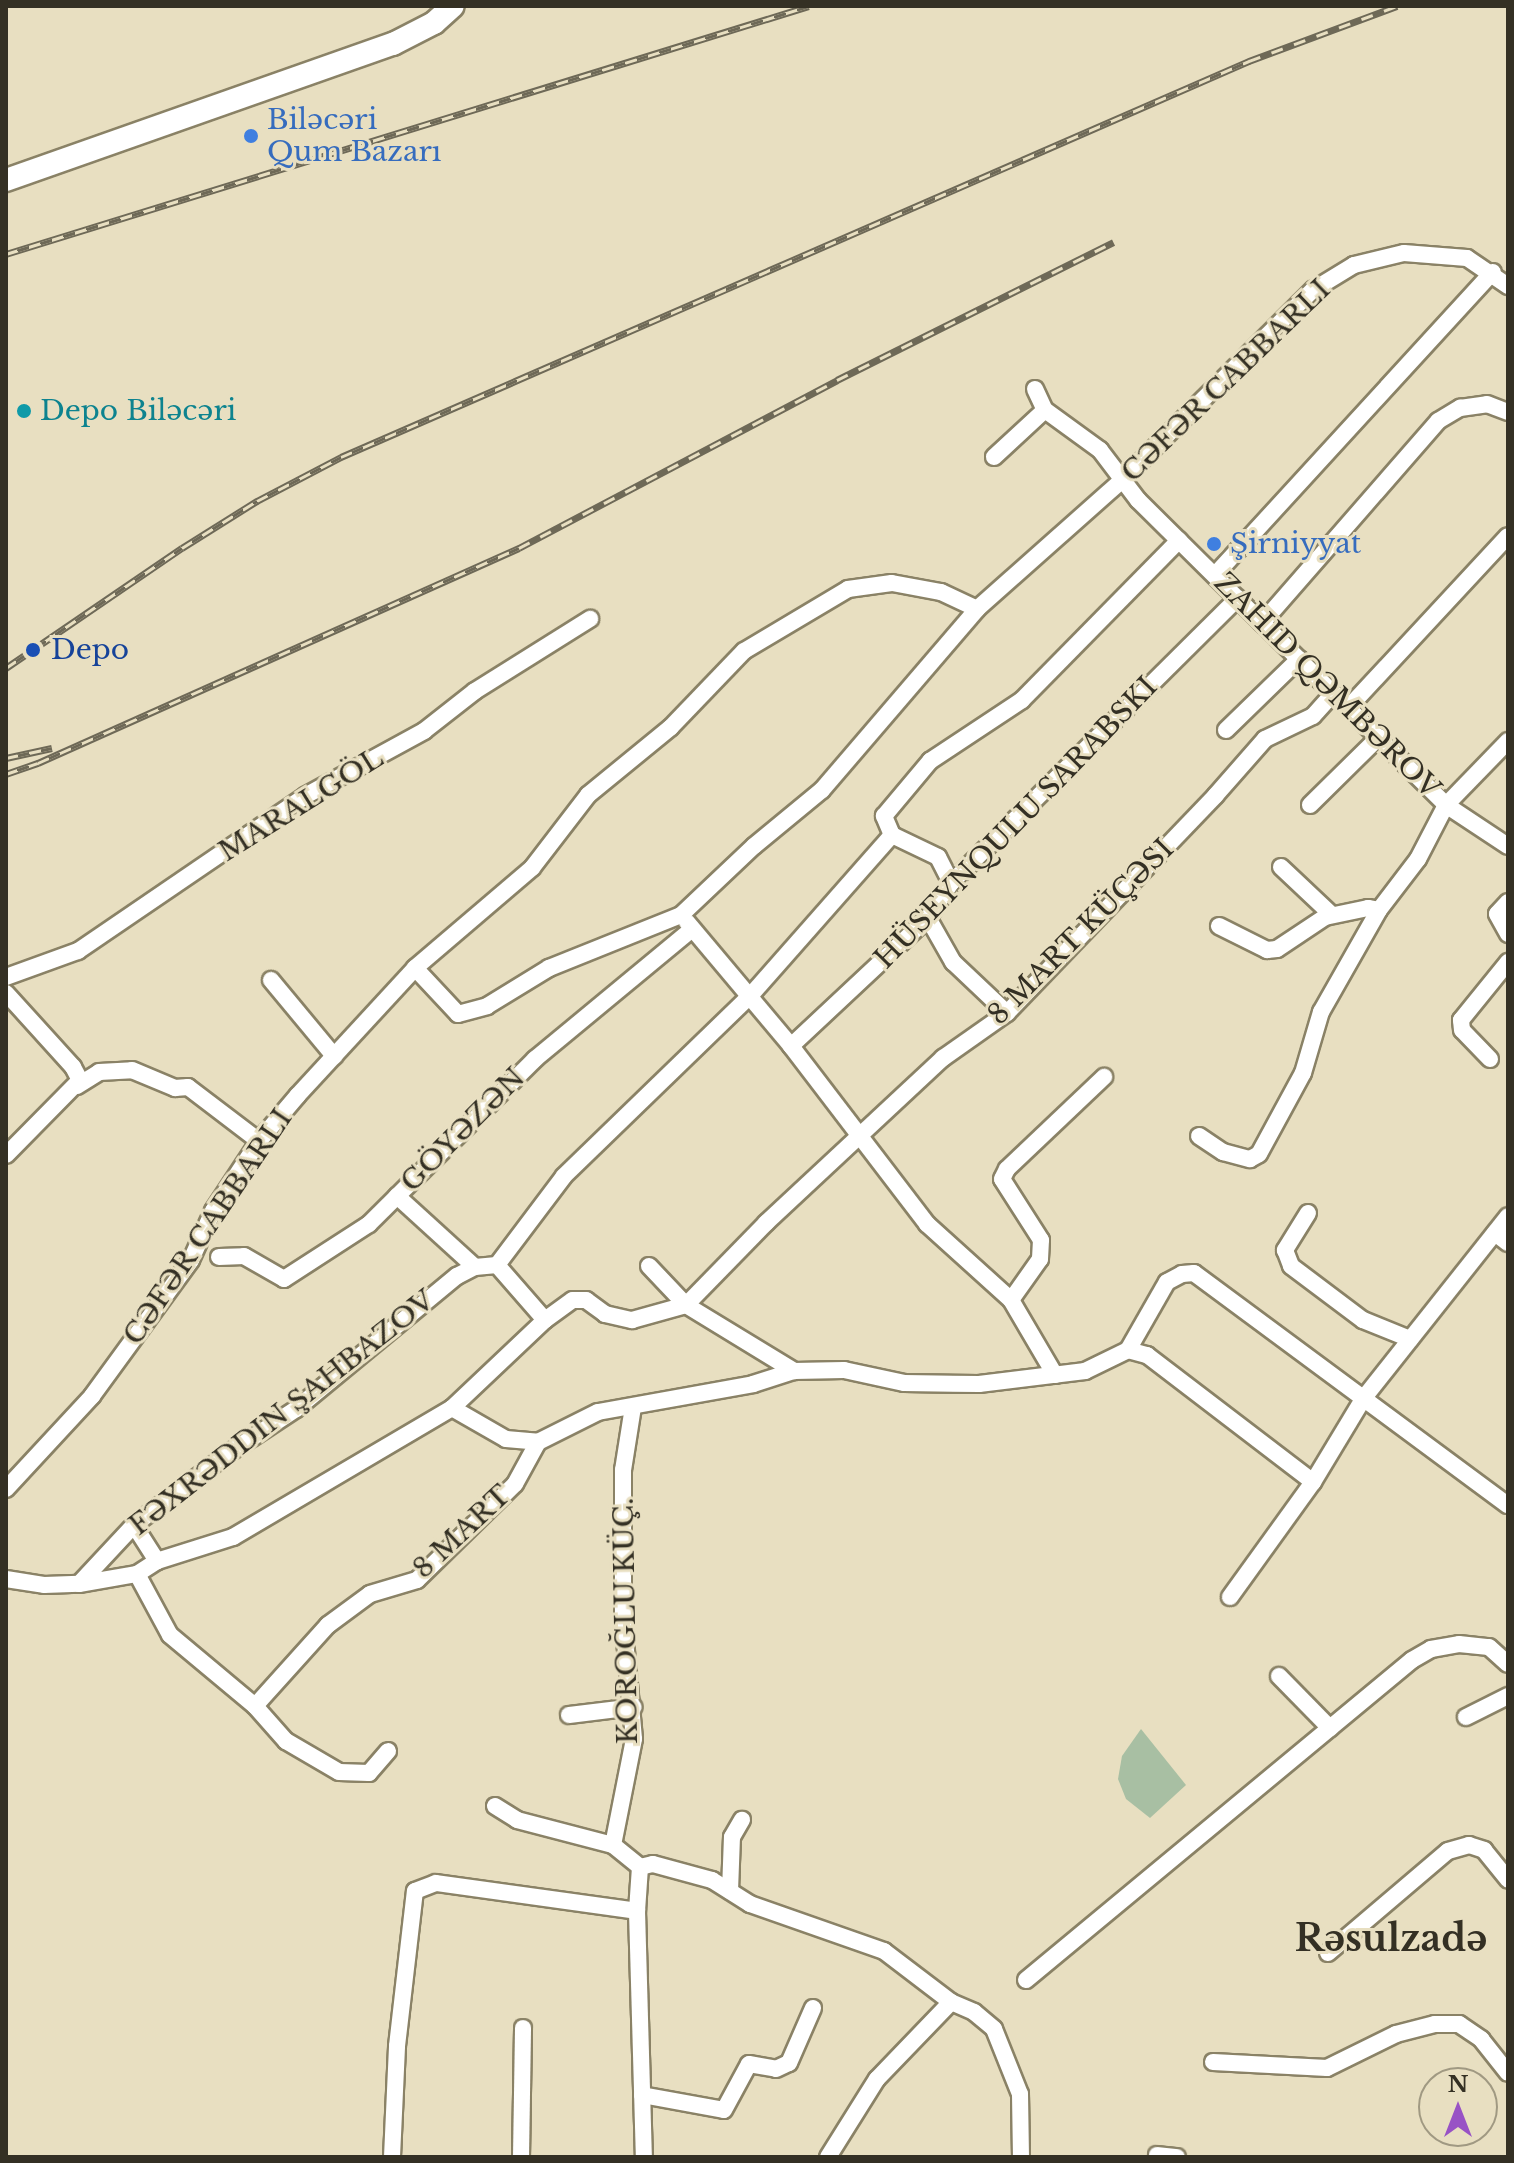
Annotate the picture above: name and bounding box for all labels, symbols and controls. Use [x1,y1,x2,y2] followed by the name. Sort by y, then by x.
[267,103,441,169] place label: Biləcəri Qum Bazarı
[242,127,260,145] marker: Biləcəri Qum Bazarı
[1114,272,1338,490] street label: CƏFƏR CABBARLI
[40,394,236,428] place label: Depo Biləcəri
[15,402,33,420] marker: Depo Biləcəri
[1230,527,1361,561] place label: Şirniyyat
[1205,535,1223,553] marker: Şirniyyat
[1207,566,1447,806] street label: ZAHID QƏMBƏROV
[51,633,129,667] place label: Depo
[22,639,44,661] marker: Depo
[868,670,1164,976] street label: HÜSEYNQULU SARABSKI
[213,741,389,869] street label: MARALGÖL
[981,832,1181,1032] street label: 8 MART KÜÇƏSI
[394,1061,532,1199] street label: GÖYƏZƏN
[116,1102,300,1352] street label: CƏFƏR CABBARLI
[123,1283,441,1543] street label: FƏXRƏDDIN ŞAHBAZOV
[406,1478,518,1586] street label: 8 MART
[607,1497,645,1745] street label: KOROĞLU KÜÇ.
[1295,1917,1487,1961] district label: Rəsulzadə
[1418,2067,1498,2147] north arrow
[1448,2071,1468,2098] text: N

